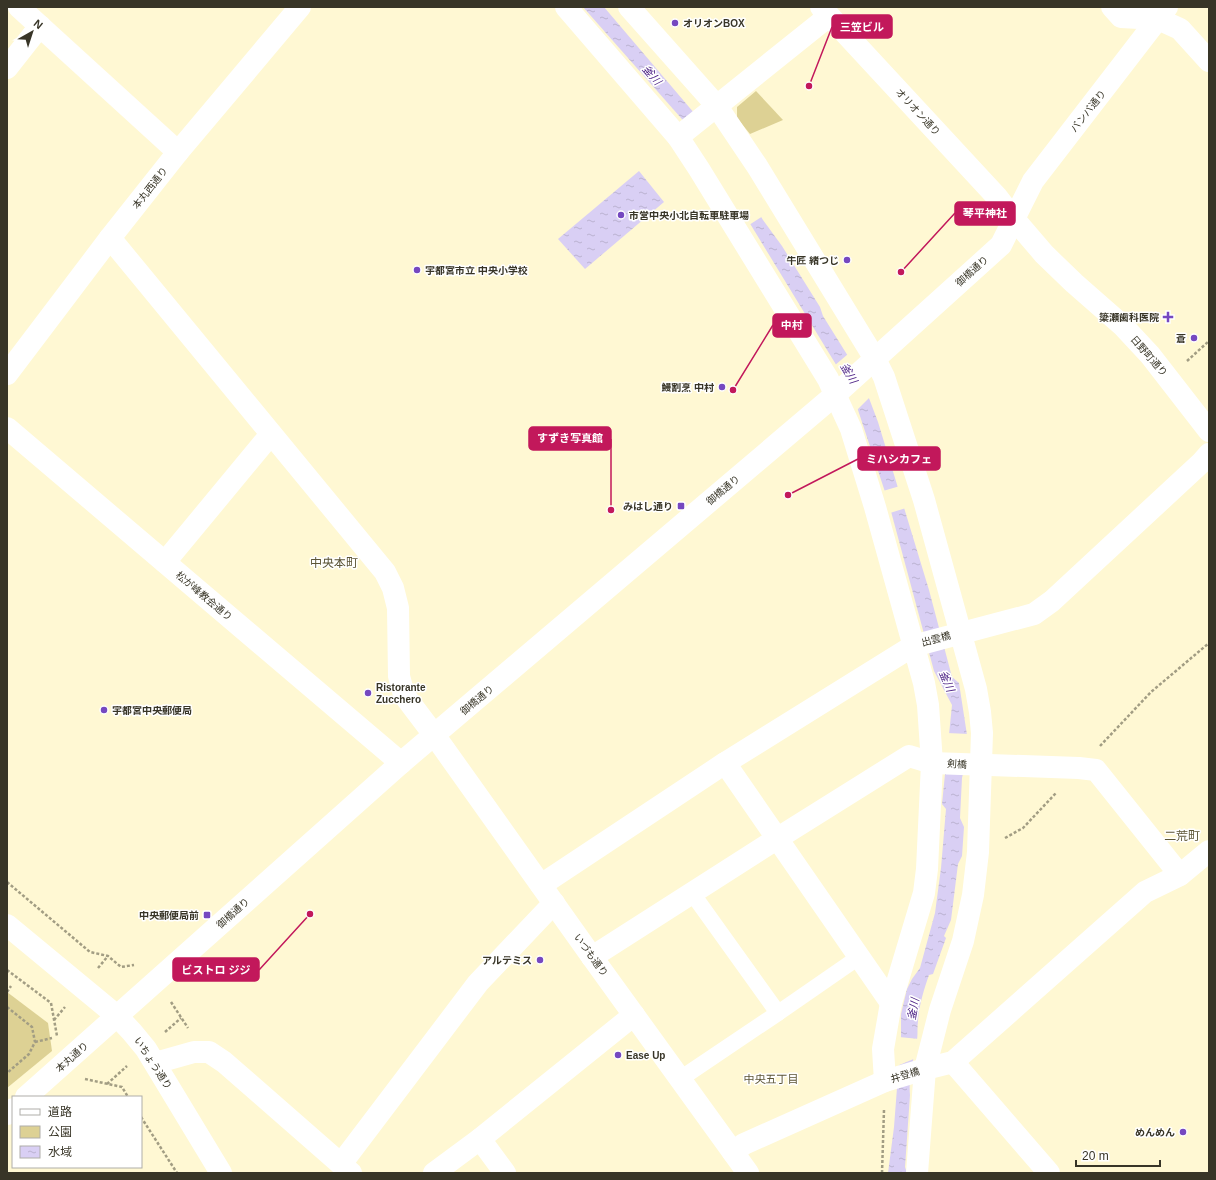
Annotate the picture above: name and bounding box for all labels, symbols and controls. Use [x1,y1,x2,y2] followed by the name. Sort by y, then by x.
[12,12,52,52] north arrow
[832,15,892,38] callout: 三笠ビル
[31,17,45,31] text: N
[670,18,680,28] marker: オリオンBOX
[683,18,745,29] place label: オリオンBOX
[840,21,884,33] text: 三笠ビル
[640,63,664,88] water label: 釜川
[894,86,942,138] street label: オリオン通り
[1068,88,1108,134] street label: バンバ通り
[130,165,170,211] street label: 本丸西通り
[955,202,1015,225] callout: 琴平神社
[962,207,1007,219] text: 琴平神社
[616,210,626,220] marker: 市営中央小北自転車駐車場
[629,210,749,221] place label: 市営中央小北自転車駐車場
[953,254,991,288] street label: 御橋通り
[786,255,839,266] place label: 牛匠 緒つじ
[842,255,852,265] marker: 牛匠 緒つじ
[412,265,422,275] marker: 宇都宮市立 中央小学校
[425,265,528,276] place label: 宇都宮市立 中央小学校
[1162,311,1174,323] marker: 簗瀬歯科医院
[1099,312,1159,323] place label: 簗瀬歯科医院
[773,314,811,337] callout: 中村
[781,319,803,331] text: 中村
[1176,333,1186,344] place label: 蒼
[1189,333,1199,343] marker: 蒼
[1128,334,1170,378] street label: 日野町通り
[838,360,860,386] water label: 釜川
[661,382,714,393] place label: 鰻割烹 中村
[717,382,727,392] marker: 鰻割烹 中村
[529,427,611,450] callout: すずき写真館
[537,432,603,444] text: すずき写真館
[858,447,940,470] callout: ミハシカフェ
[866,453,932,465] text: ミハシカフェ
[704,473,742,507] street label: 御橋通り
[623,501,673,512] place label: みはし通り
[676,501,686,511] marker: みはし通り
[310,556,358,570] district label: 中央本町
[174,569,234,623] street label: 松が峰教会通り
[920,630,952,648] street label: 出雲橋
[937,669,957,694] water label: 釜川
[376,682,426,705] place label: Ristorante Zucchero
[458,683,496,717] street label: 御橋通り
[363,688,373,698] marker: Ristorante Zucchero
[99,705,109,715] marker: 宇都宮中央郵便局
[112,705,192,716] place label: 宇都宮中央郵便局
[947,758,967,770] street label: 剣橋
[1164,829,1200,843] district label: 二荒町
[214,896,252,930] street label: 御橋通り
[139,910,199,921] place label: 中央郵便局前
[202,910,212,920] marker: 中央郵便局前
[572,932,610,978] street label: いづも通り
[482,955,532,966] place label: アルテミス
[535,955,545,965] marker: アルテミス
[173,958,259,981] callout: ビストロ ジジ
[181,964,251,976] text: ビストロ ジジ
[905,996,921,1021] water label: 釜川
[132,1035,174,1091] street label: いちょう通り
[53,1040,91,1074] street label: 本丸通り
[613,1050,623,1060] marker: Ease Up
[626,1050,665,1061] place label: Ease Up
[889,1065,921,1085] street label: 井登橋
[744,1073,799,1085] district label: 中央五丁目
[12,1096,142,1168] legend
[48,1105,72,1119] text: 道路
[48,1125,72,1139] text: 公園
[1135,1127,1175,1138] place label: めんめん
[1178,1127,1188,1137] marker: めんめん
[1076,1142,1160,1168] scale bar
[48,1145,72,1159] text: 水域
[1082,1149,1109,1163] text: 20 m

